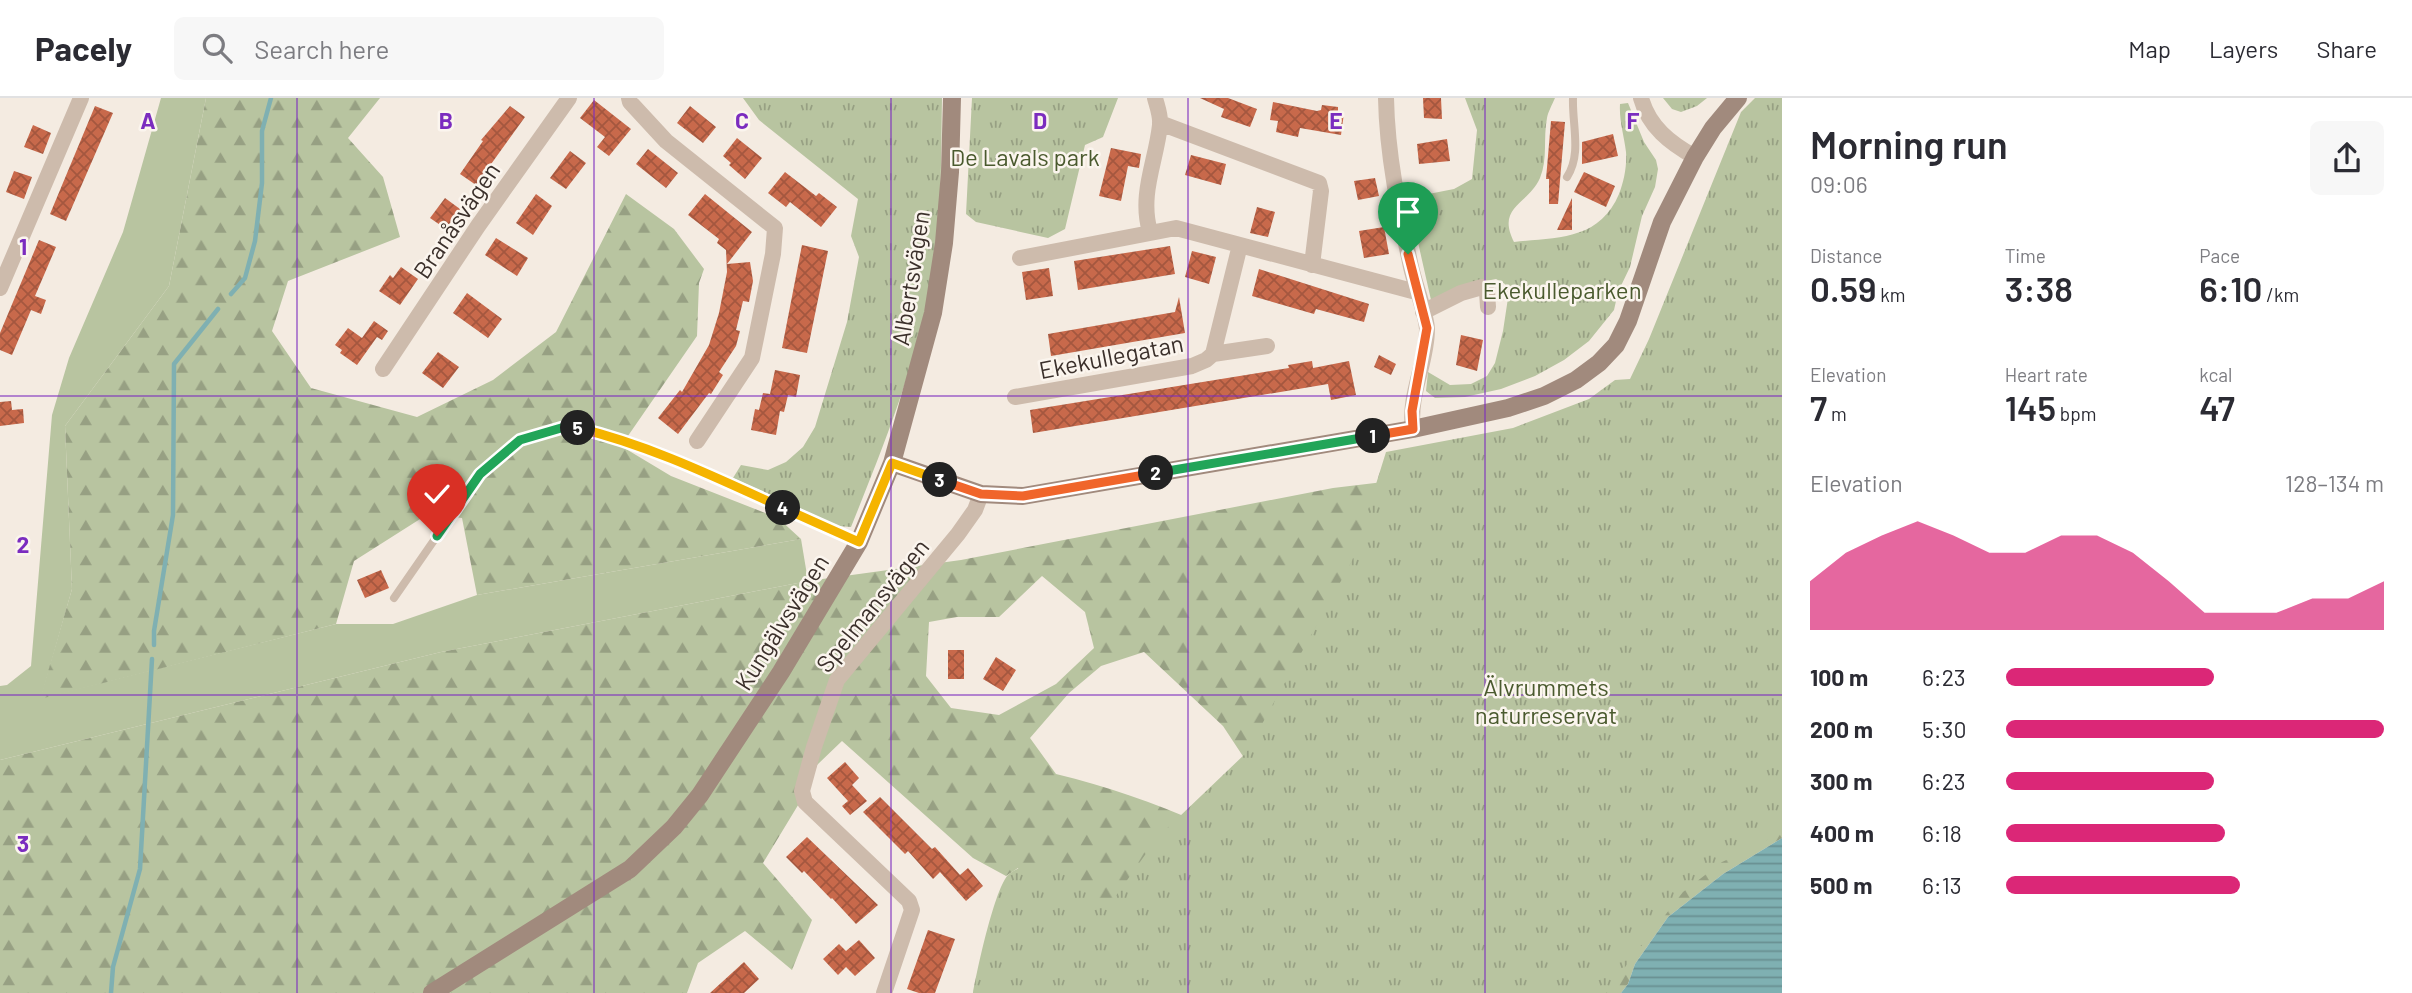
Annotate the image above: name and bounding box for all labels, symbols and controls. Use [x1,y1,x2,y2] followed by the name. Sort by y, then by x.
[174,17,664,80] search box
[35,28,132,68] text: Pacely
[198,29,236,67] icon: search
[254,33,389,64] text: Search here
[2128,34,2171,63] text: Map
[2209,34,2278,63] text: Layers
[2316,34,2377,63] text: Share
[140,106,156,134] text: A
[439,106,453,134] text: B
[735,106,749,134] text: C
[1033,106,1047,134] text: D
[1329,106,1343,134] text: E
[1627,106,1640,134] text: F
[1810,121,2008,167] text: Morning run
[2310,121,2384,195] button: share
[950,142,1100,171] park label: De Lavals park
[407,156,505,284] street label: Branåsvägen
[1810,170,1868,198] text: 09:06
[1378,182,1438,254] pin
[1389,193,1427,231] icon: arrive
[885,208,935,348] street label: Albertsvägen
[19,232,27,260] text: 1
[1810,244,1882,267] text: Distance
[2005,244,2046,267] text: Time
[2199,244,2240,267] text: Pace
[1810,267,1876,309] text: 0.59
[2005,267,2073,309] text: 3:38
[2199,267,2263,309] text: 6:10
[1482,275,1642,304] park label: Ekekulleparken
[1876,283,1905,306] text: km
[2263,283,2299,306] text: /km
[1036,328,1186,384] street label: Ekekullegatan
[1810,363,1887,386] text: Elevation
[2005,363,2088,386] text: Heart rate
[2199,363,2232,386] text: kcal
[1810,386,1827,428] text: 7
[2005,386,2056,428] text: 145
[2199,386,2235,428] text: 47
[1827,402,1847,425] text: m
[2056,402,2096,425] text: bpm
[560,410,596,446] pin: 5
[572,416,583,439] text: 5
[1356,418,1390,454] pin: 1
[1369,424,1376,447] text: 1
[1138,456,1174,490] pin: 2
[1150,461,1161,484] text: 2
[922,462,958,498] pin: 3
[407,464,467,536] pin
[934,468,945,491] text: 3
[1810,469,1903,497] text: Elevation
[2285,469,2384,497] text: 128–134 m
[418,475,456,513] icon: check
[766,490,800,526] pin: 4
[777,496,788,519] text: 4
[17,530,29,558] text: 2
[809,532,935,678] street label: Spelmansvägen
[728,549,834,695] street label: Kungälvsvägen
[1810,663,1868,691] text: 100 m
[1922,663,1966,691] text: 6:23
[1475,672,1617,729] park label: Älvrummets naturreservat
[1810,715,1873,743] text: 200 m
[1922,715,1966,743] text: 5:30
[1810,767,1872,795] text: 300 m
[1922,767,1966,795] text: 6:23
[1810,819,1874,847] text: 400 m
[1922,819,1962,847] text: 6:18
[17,829,29,857] text: 3
[1810,871,1872,899] text: 500 m
[1922,871,1962,899] text: 6:13

